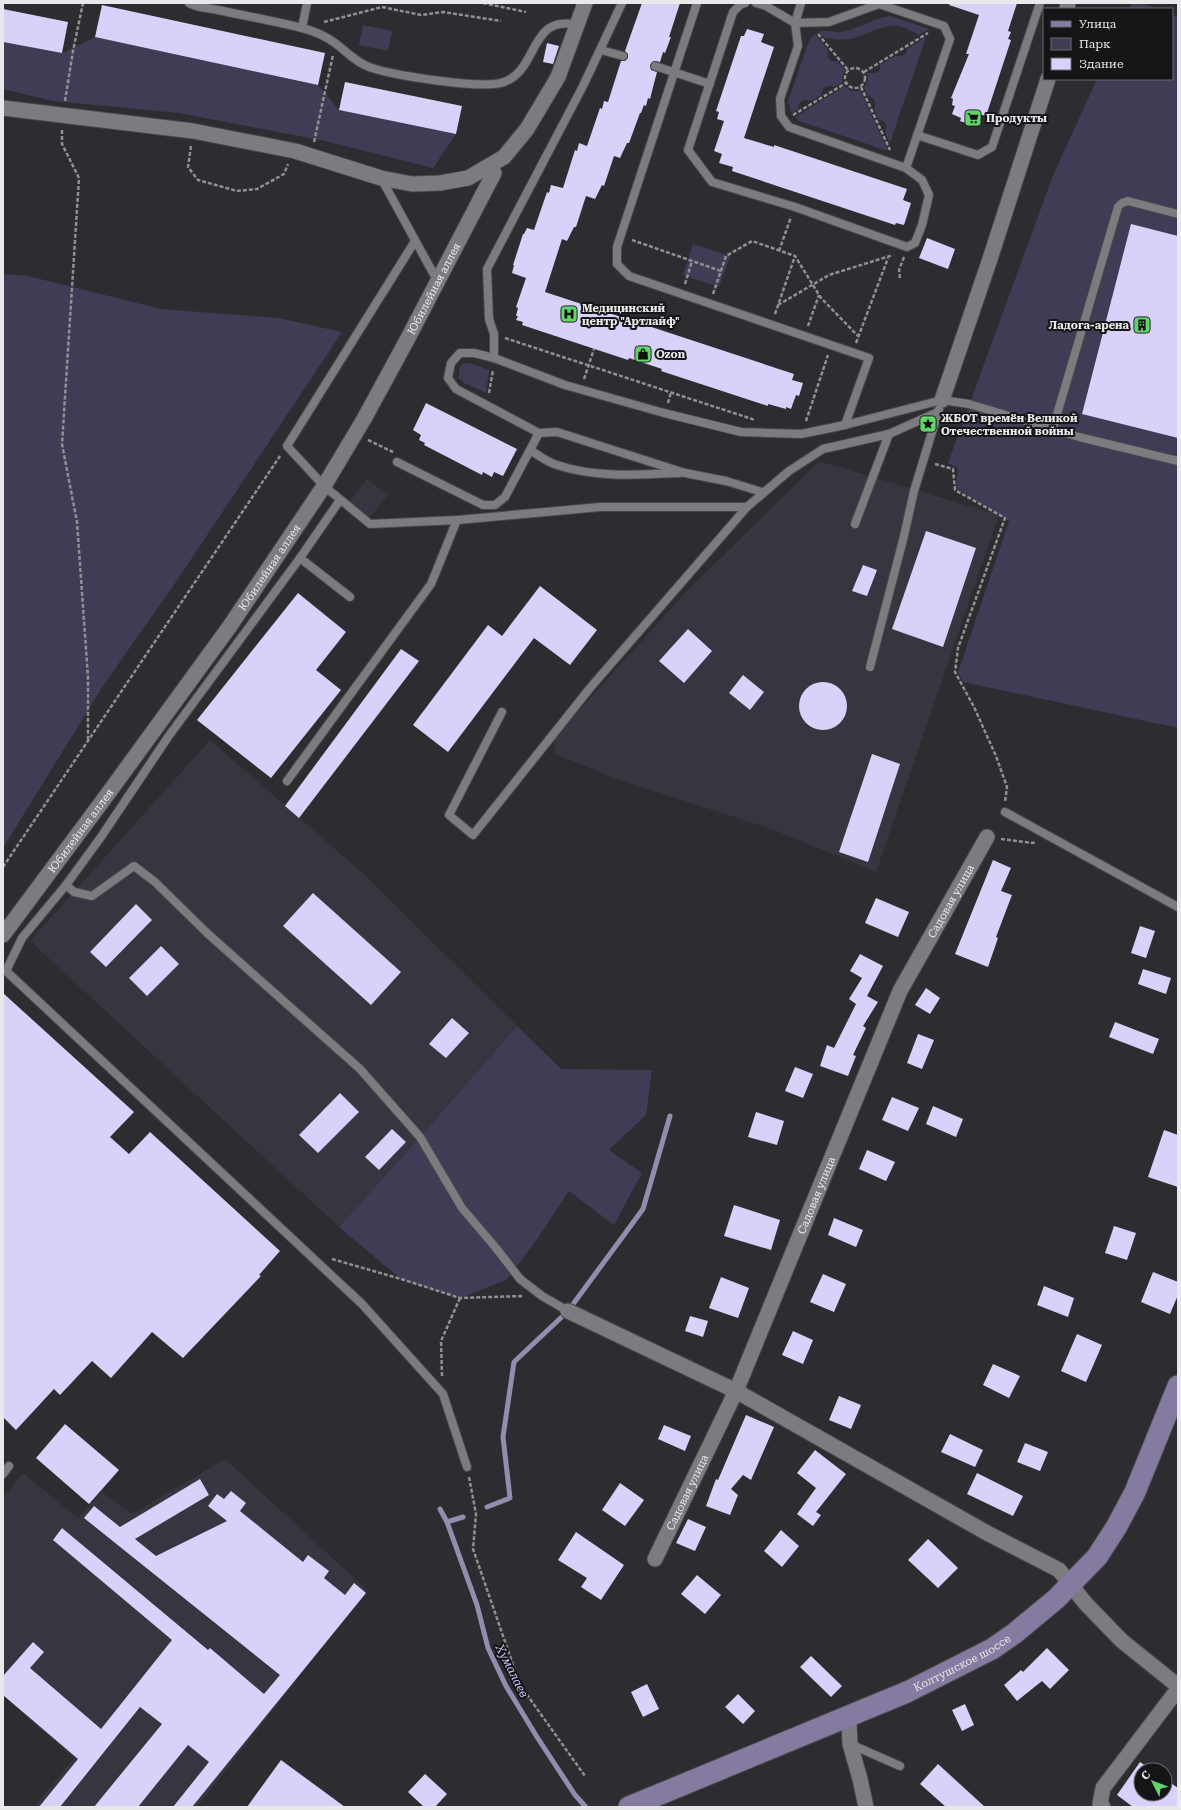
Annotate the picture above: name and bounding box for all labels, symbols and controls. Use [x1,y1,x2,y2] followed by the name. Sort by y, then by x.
[1043,8,1173,80] legend
[1079,17,1117,31] text: Улица
[1079,37,1111,51] text: Парк
[1079,57,1124,71] text: Здание
[963,108,983,128] supermarket icon: Продукты
[986,112,1047,125] place label: Продукты
[405,241,463,337] street label: Юбилейная аллея
[582,302,680,328] place label: Медицинский центр "Артлайф"
[559,304,579,324] hospital icon: Медицинский центр "Артлайф"
[1132,315,1152,335] building icon: Ладога-арена
[1049,319,1130,332] place label: Ладога-арена
[633,344,653,364] shop icon: Ozon
[656,348,686,361] place label: Ozon
[941,412,1078,438] place label: ЖБОТ времён Великой Отечественной войны
[918,414,938,434] place icon: ЖБОТ времён Великой Отечественной войны
[236,522,303,613] street label: Юбилейная аллея
[45,786,116,876] street label: Юбилейная аллея
[925,862,977,941] street label: Садовая улица
[795,1155,838,1236] street label: Садовая улица
[664,1453,711,1533] street label: Садовая улица
[912,1632,1013,1695] street label: Колтушское шоссе
[492,1641,532,1700] water label: Хумалаев
[1133,1762,1173,1802] north arrow
[1139,1768,1154,1783] text: С

